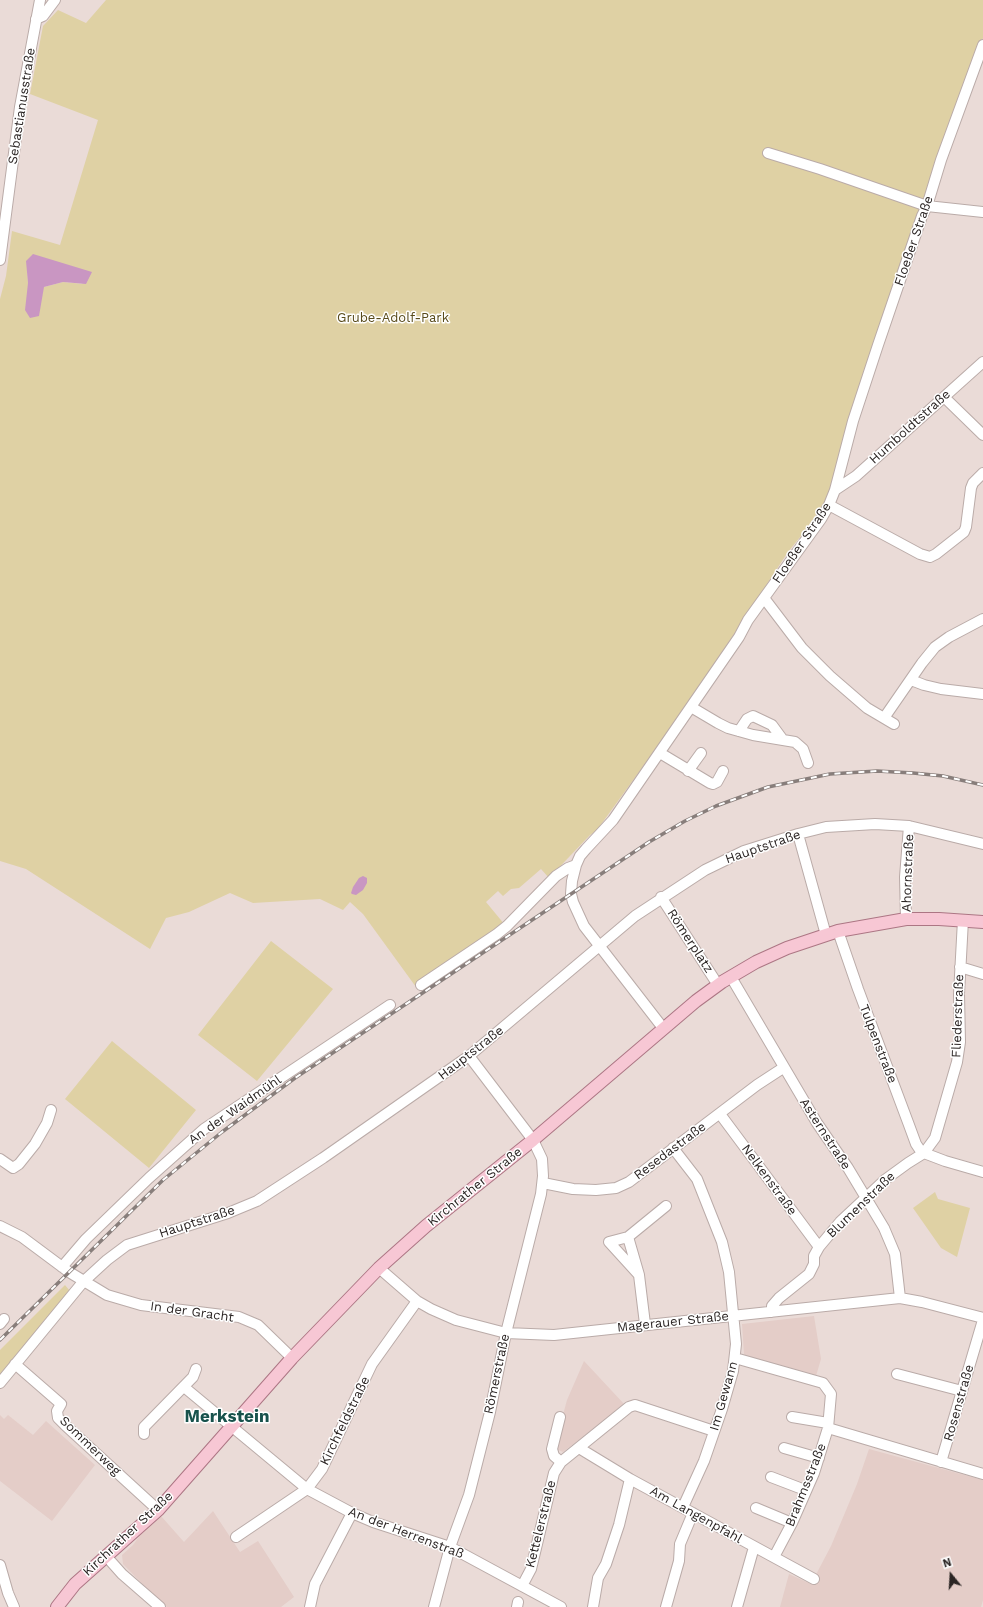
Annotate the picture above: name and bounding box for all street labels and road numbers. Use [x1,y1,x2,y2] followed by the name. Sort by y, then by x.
[5,47,39,165] street label: Sebastianusstraße
[891,194,937,288] street label: Floeßer Straße
[866,387,954,467] street label: Humboldtstraße
[769,500,835,586] street label: Floeßer Straße
[723,827,803,867] street label: Hauptstraße
[899,834,917,912] street label: Ahornstraße
[664,906,716,976] street label: Römerplatz
[949,974,967,1058] street label: Fliederstraße
[856,1002,900,1086] street label: Tulpenstraße
[435,1023,507,1083] street label: Hauptstraße
[186,1072,284,1148] street label: An der Waidmühl
[796,1095,854,1173] street label: Asternstraße
[631,1119,709,1183] street label: Resedastraße
[738,1141,800,1219] street label: Nelkenstraße
[425,1144,525,1230] street label: Kirchrather Straße
[824,1169,898,1241] street label: Blumenstraße
[157,1202,237,1242] street label: Hauptstraße
[149,1298,235,1326] street label: In der Gracht
[616,1308,730,1336] street label: Magerauer Straße
[481,1333,513,1415] street label: Römerstraße
[707,1359,741,1433] street label: Im Gewann
[941,1363,977,1443] street label: Rosenstraße
[317,1374,373,1468] street label: Kirchfeldstraße
[56,1413,124,1479] street label: Sommerweg
[782,1441,830,1529] street label: Brahmsstraße
[523,1479,559,1569] street label: Kettelerstraße
[647,1483,745,1547] street label: Am Langenpfahl
[80,1488,176,1580] street label: Kirchrather Straße
[346,1504,466,1562] street label: An der Herrenstraß

